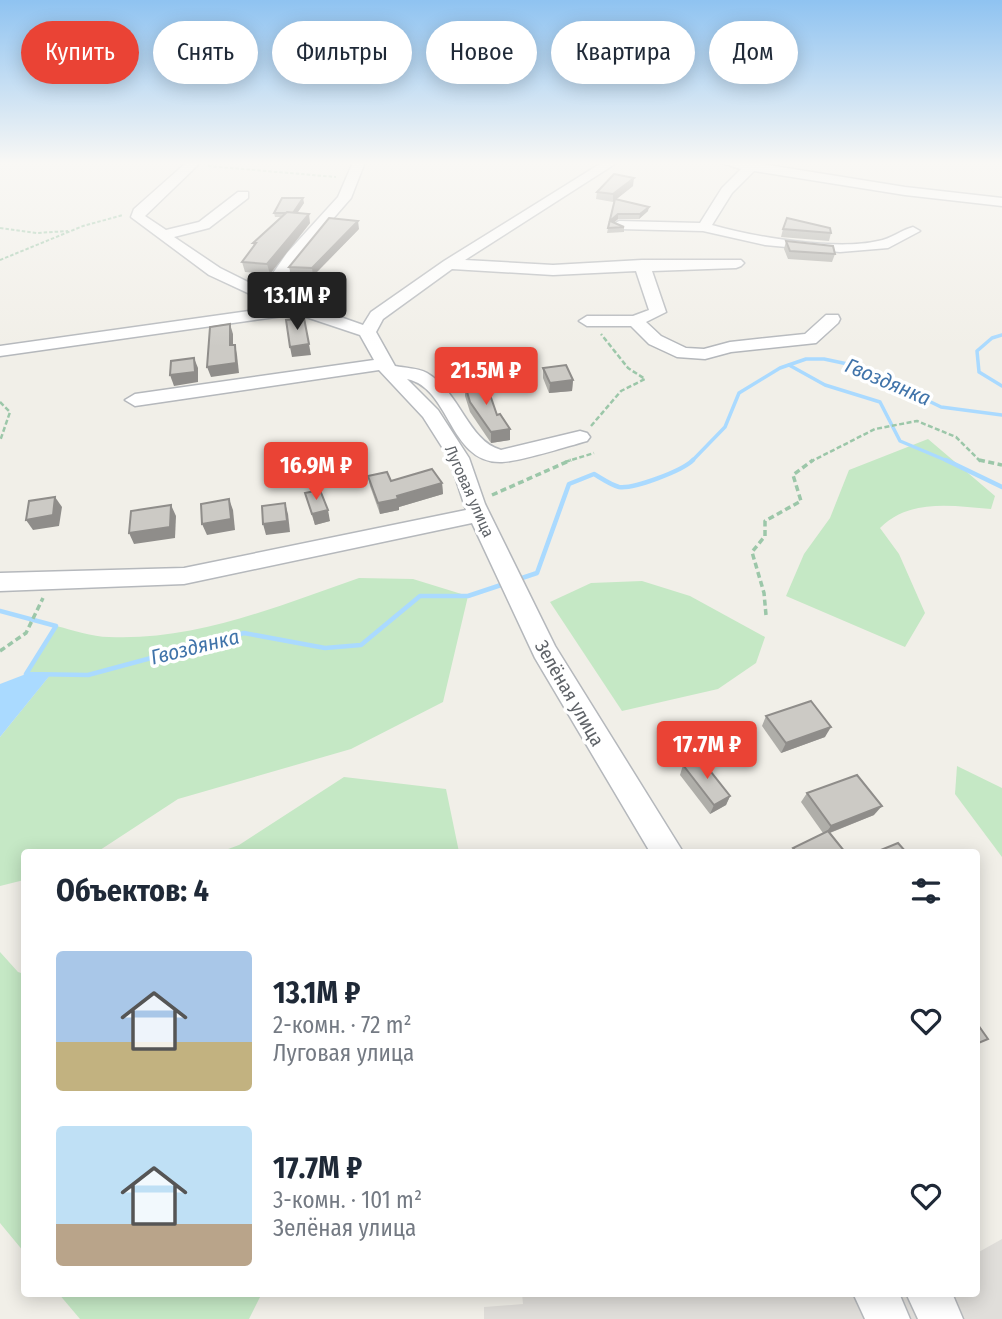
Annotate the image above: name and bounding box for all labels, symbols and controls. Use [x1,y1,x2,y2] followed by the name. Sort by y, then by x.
[21,21,139,84] chip: Купить
[153,21,258,84] chip: Снять
[272,21,412,84] chip: Фильтры
[426,21,537,84] chip: Новое
[551,21,695,84] chip: Квартира
[709,21,798,84] chip: Дом
[232,272,362,332] pin: 13.1M ₽
[263,281,331,309] text: 13.1M ₽
[421,348,551,407] pin: 21.5M ₽
[841,352,935,412] water label: Гвоздянка
[451,356,521,384] text: 21.5M ₽
[251,442,381,502] pin: 16.9M ₽
[441,442,498,540] street label: Луговая улица
[280,451,352,479] text: 16.9M ₽
[148,623,242,671] water label: Гвоздянка
[530,636,609,750] street label: Зелёная улица
[642,722,772,781] pin: 17.7M ₽
[673,730,741,758] text: 17.7M ₽
[907,872,945,910] icon: filters
[56,873,209,909] text: Объектов: 4
[273,975,361,1011] text: 13.1M ₽
[112,979,196,1063] icon: home
[907,1002,945,1040] icon: heart
[273,1011,412,1039] text: 2-комн. · 72 m²
[273,1039,414,1067] text: Луговая улица
[273,1150,362,1186] text: 17.7M ₽
[112,1154,196,1238] icon: home
[907,1177,945,1215] icon: heart
[273,1186,422,1214] text: 3-комн. · 101 m²
[273,1214,416,1242] text: Зелёная улица

